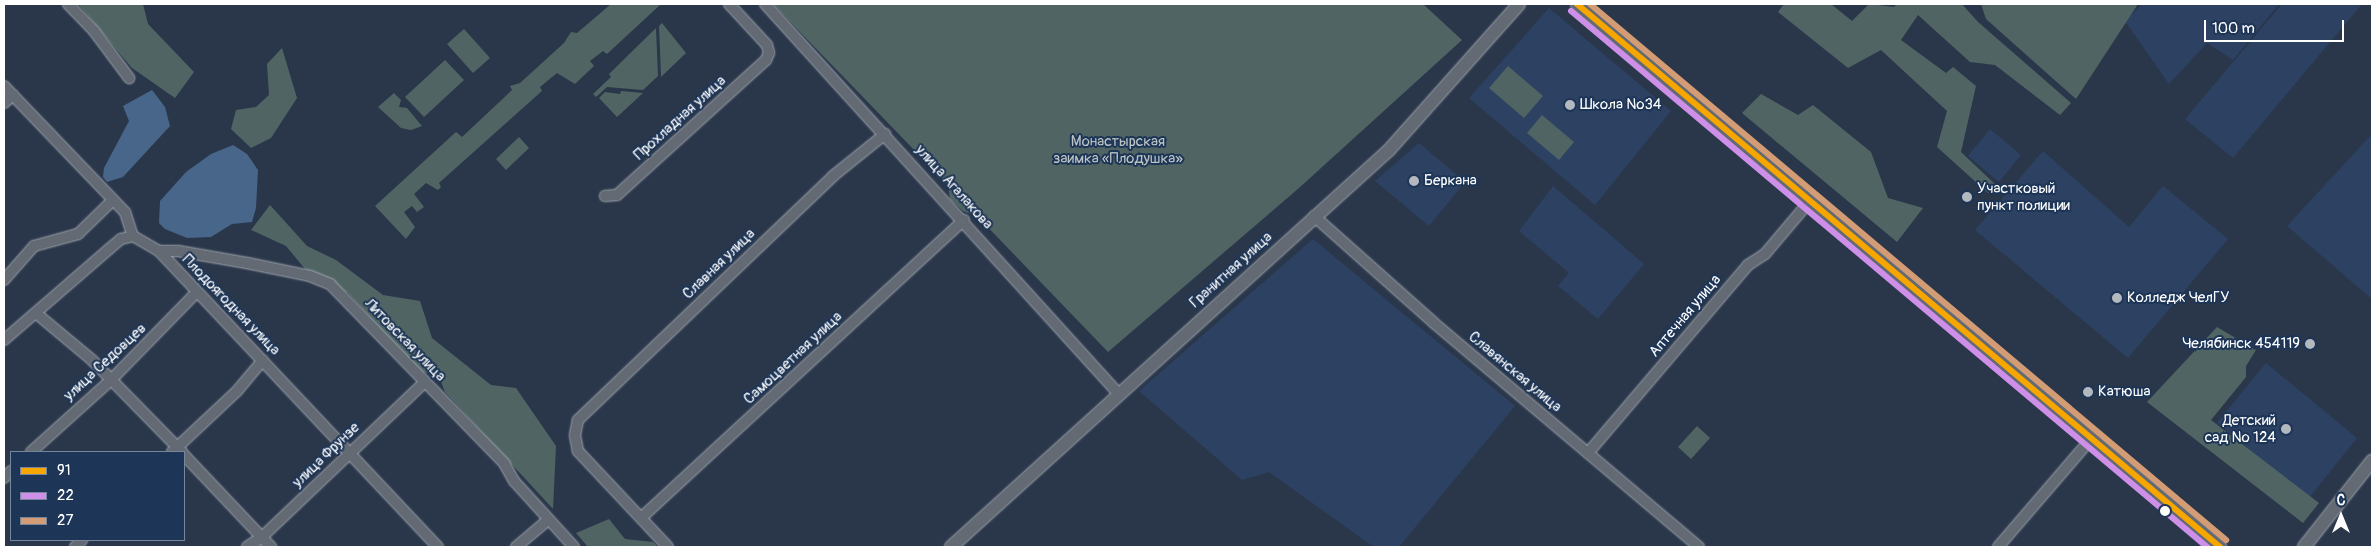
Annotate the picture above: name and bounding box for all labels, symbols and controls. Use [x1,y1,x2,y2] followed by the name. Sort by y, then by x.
[2206,10,2346,42] scale bar
[2212,19,2255,38] text: 100 m
[630,72,730,164] street label: Прохладная улица
[1580,96,1661,114] place label: Школа №34
[1564,99,1576,111] marker: Школа №34
[1053,132,1183,167] park label: Монастырская заимка «Плодушка»
[911,141,997,233] street label: улица Агалакова
[1424,172,1477,190] place label: Беркана
[1408,175,1420,187] marker: Беркана
[1977,179,2070,214] place label: Участковый пункт полиции
[1961,191,1973,203] marker: Участковый пункт полиции
[679,225,759,303] street label: Славная улица
[1186,228,1276,312] street label: Гранитная улица
[178,251,284,359] street label: Плодоягодная улица
[1645,271,1725,361] street label: Аптечная улица
[2127,289,2229,307] place label: Колледж ЧелГУ
[2111,292,2123,304] marker: Колледж ЧелГУ
[361,295,449,385] street label: Литовская улица
[740,308,846,408] street label: Самоцветная улица
[60,319,150,405] street label: улица Седовцев
[1465,328,1565,416] street label: Славянская улица
[2182,335,2300,353] place label: Челябинск 454119
[2304,338,2316,350] marker: Челябинск 454119
[2098,383,2150,401] place label: Катюша
[2082,386,2094,398] marker: Катюша
[2205,411,2276,446] place label: Детский сад № 124
[289,419,363,491] street label: улица Фрунзе
[2280,423,2292,435] marker: Детский сад № 124
[10,451,185,541] legend
[57,461,71,480] text: 91
[57,486,74,505] text: 22
[2316,491,2366,541] north arrow
[2337,492,2345,509] text: С
[2160,506,2170,516] unlabelled marker
[57,511,73,530] text: 27

